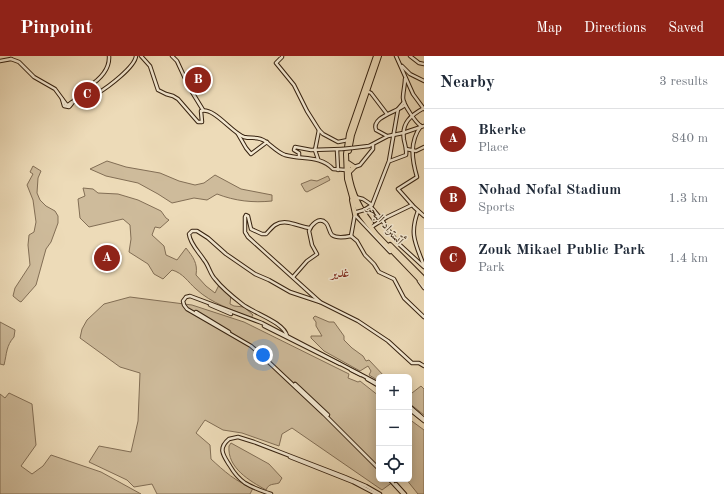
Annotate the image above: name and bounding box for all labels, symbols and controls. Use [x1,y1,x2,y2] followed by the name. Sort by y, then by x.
[20,19,93,38] text: Pinpoint
[536,21,562,35] text: Map
[584,21,646,35] text: Directions
[668,21,704,35] text: Saved
[185,65,211,95] pin: B
[440,74,495,91] text: Nearby
[659,75,708,88] text: 3 results
[74,80,100,110] pin: C
[478,123,526,138] text: Bkerke
[448,132,458,145] text: A
[671,132,708,145] text: 840 m
[478,141,508,154] text: Place
[478,183,621,198] text: Nohad Nofal Stadium
[448,192,458,205] text: B
[669,192,708,205] text: 1.3 km
[363,199,408,248] street label: أتستراد البحر
[478,201,515,214] text: Sports
[94,243,120,273] pin: A
[478,243,645,258] text: Zouk Mikael Public Park
[449,252,457,265] text: C
[669,252,708,265] text: 1.4 km
[478,261,505,274] text: Park
[329,266,349,280] district label: غدير
[253,345,273,365] your location
[376,374,412,482] map controls
[376,374,412,410] button: +
[376,410,412,446] button: −
[376,446,412,482] button: locate

